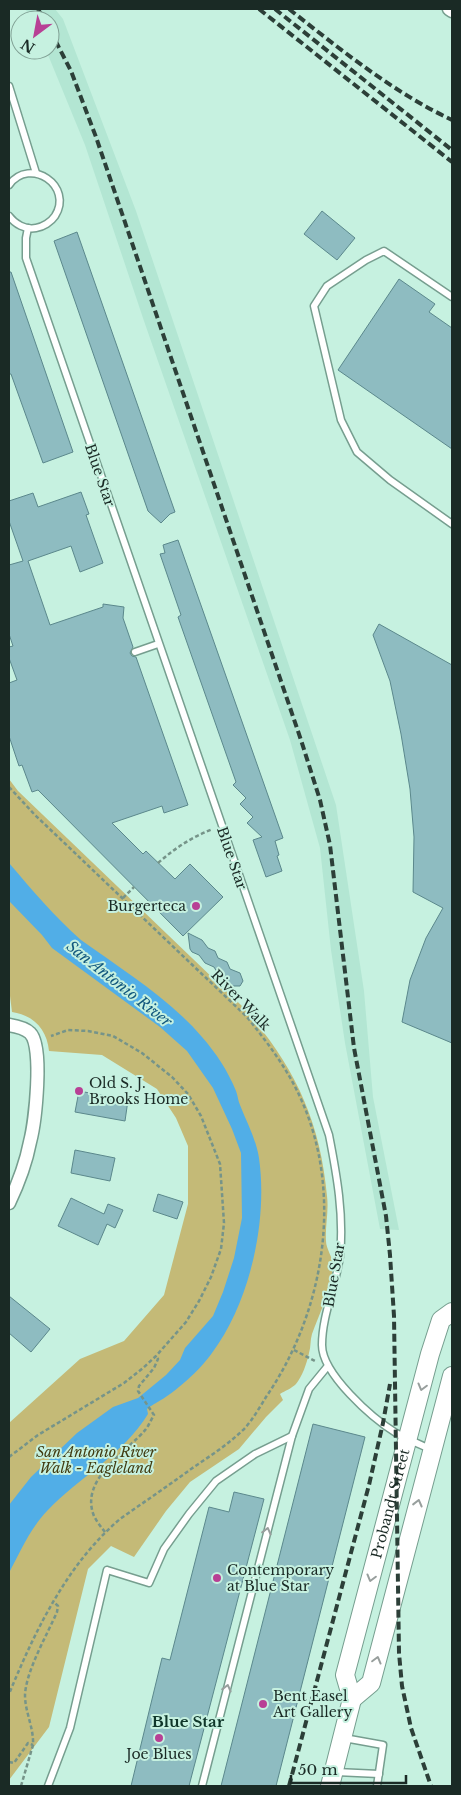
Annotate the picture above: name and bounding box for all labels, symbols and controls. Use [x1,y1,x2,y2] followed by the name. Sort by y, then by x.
[10,10,60,60] north arrow
[18,35,38,57] text: N
[81,441,119,509] street label: Blue Star
[213,824,251,892] street label: Blue Star
[108,897,186,915] place label: Burgerteca
[190,900,202,912] marker: Burgerteca
[63,937,177,1031] water label: San Antonio River
[207,966,275,1035] street label: River Walk
[89,1074,188,1108] place label: Old S. J. Brooks Home
[73,1085,85,1097] marker: Old S. J. Brooks Home
[319,1241,349,1309] street label: Blue Star
[417,1383,428,1392] one-way arrow
[36,1443,157,1477] park label: San Antonio River Walk - Eagleland
[367,1446,414,1560] street label: Probandt Street
[412,1498,423,1507] one-way arrow
[261,1526,272,1535] one-way arrow
[227,1561,334,1595] place label: Contemporary at Blue Star
[211,1572,223,1584] marker: Contemporary at Blue Star
[366,1574,377,1582] one-way arrow
[371,1656,382,1664] one-way arrow
[221,1684,232,1693] one-way arrow
[272,1687,353,1721] place label: Bent Easel Art Gallery
[257,1698,269,1710] marker: Bent Easel Art Gallery
[152,1712,225,1731] district label: Blue Star
[153,1732,165,1744] marker: Joe Blues
[124,1745,192,1763] place label: Joe Blues
[291,1752,406,1784] scale bar
[298,1760,338,1779] text: 50 m

